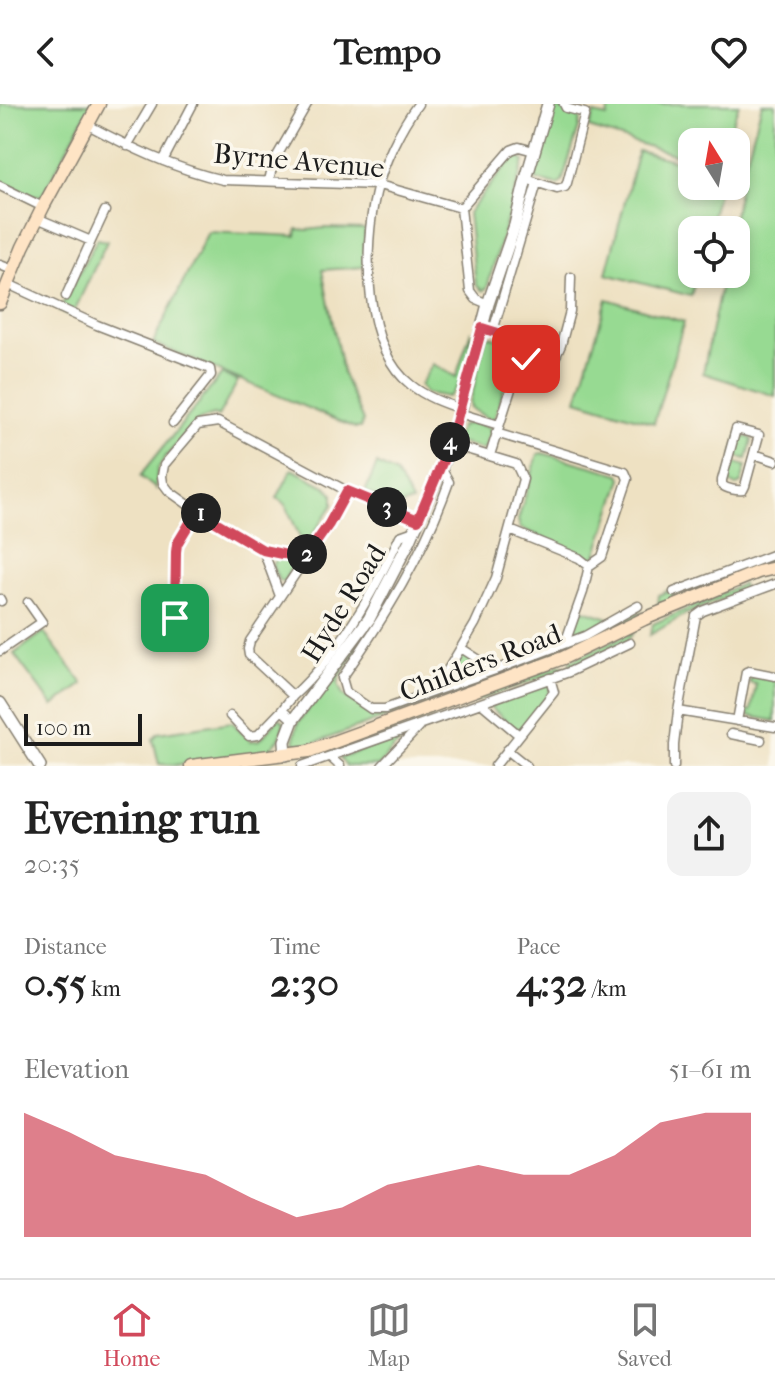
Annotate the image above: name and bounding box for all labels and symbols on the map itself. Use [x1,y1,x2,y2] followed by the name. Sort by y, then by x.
[678,128,750,200] north arrow
[212,137,386,184] street label: Byrne Avenue
[492,325,560,393] pin
[430,422,470,462] pin: 4
[367,487,407,527] pin: 3
[181,493,221,533] pin: 1
[287,534,327,574] pin: 2
[294,538,393,668] street label: Hyde Road
[141,584,209,652] pin
[395,616,566,708] street label: Childers Road
[24,710,142,746] scale bar

